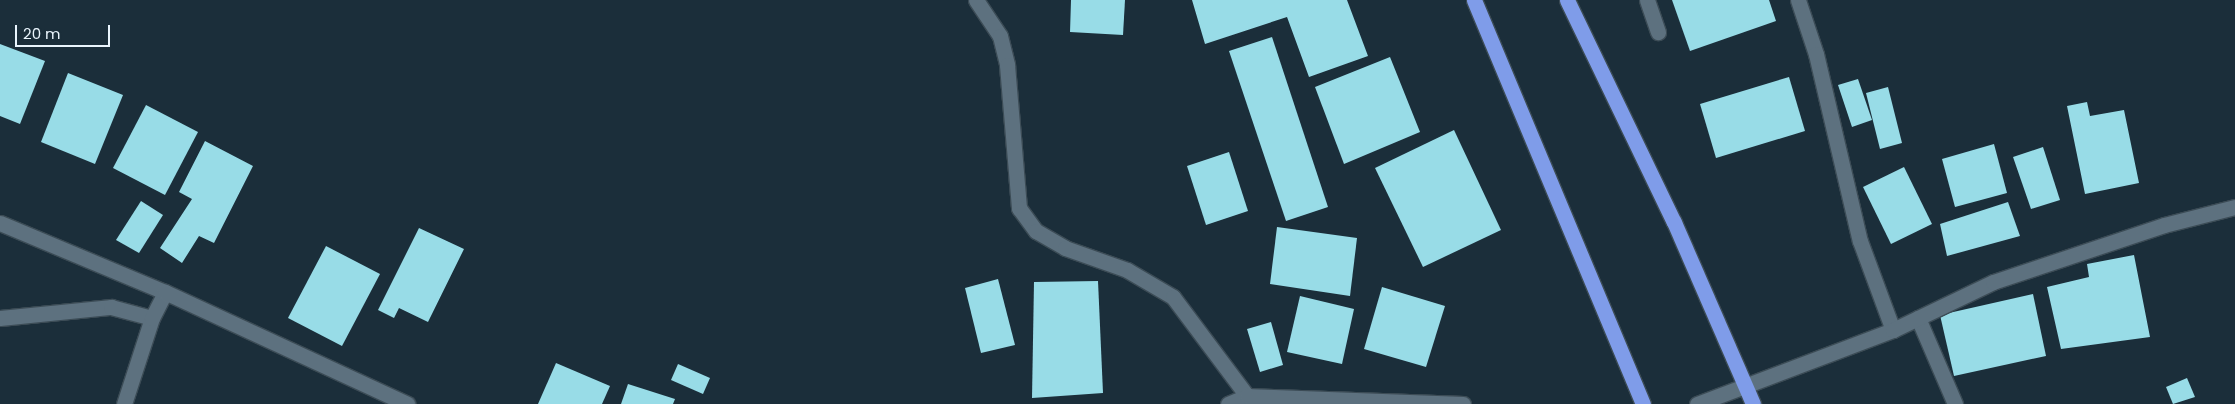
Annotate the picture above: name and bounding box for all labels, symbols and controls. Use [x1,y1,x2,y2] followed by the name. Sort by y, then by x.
[18,15,112,47] scale bar
[23,23,61,44] text: 20 m

